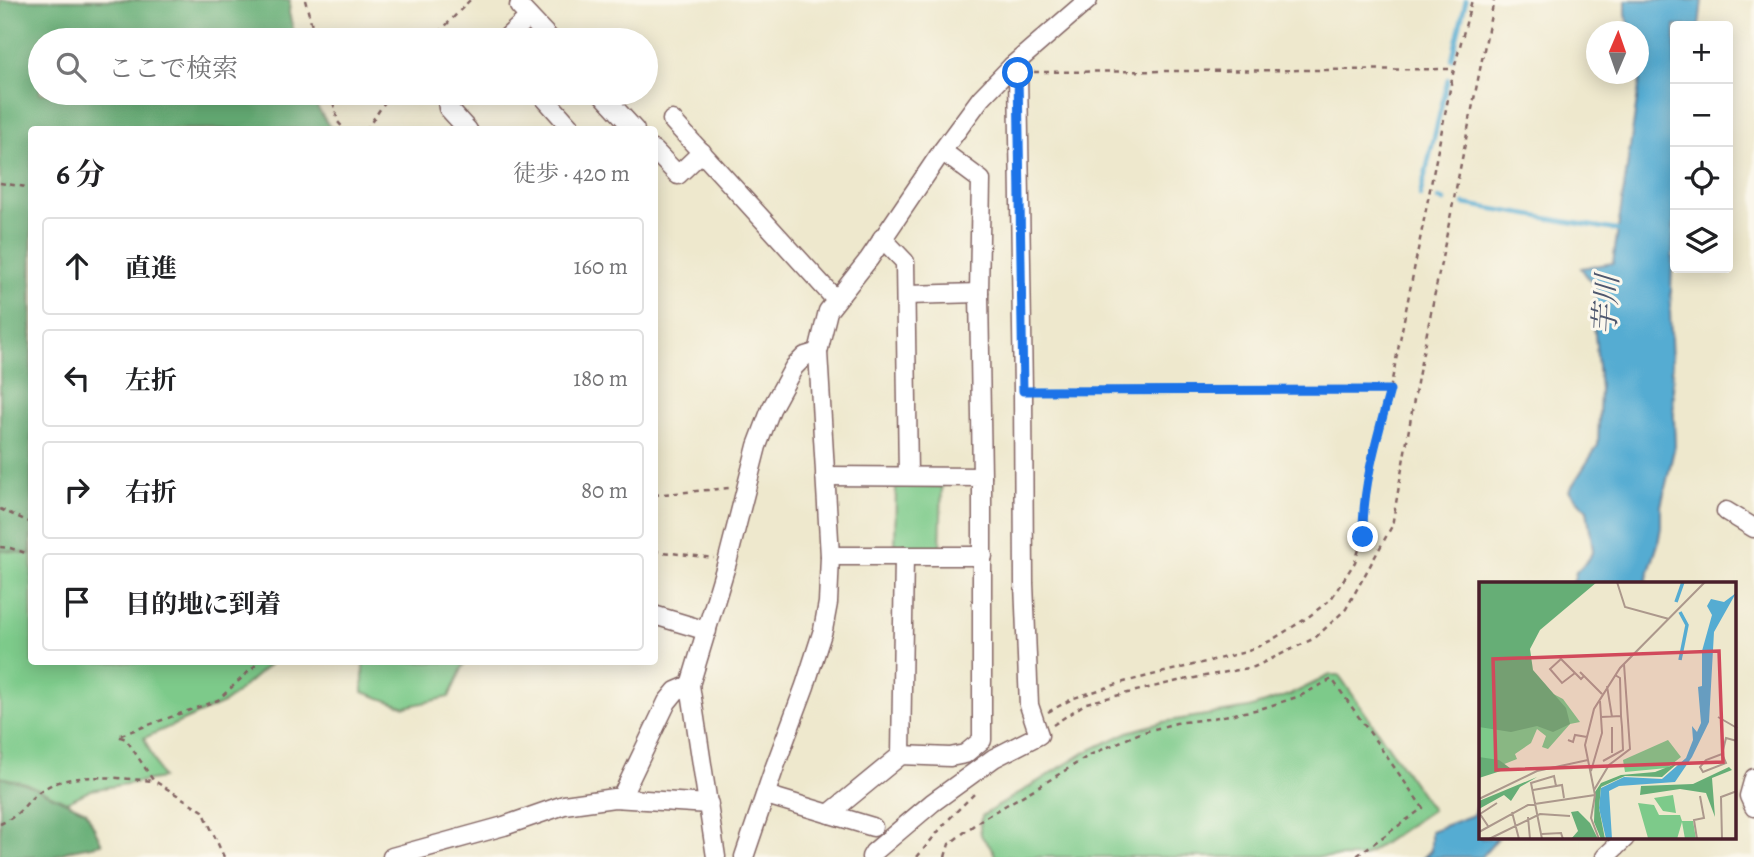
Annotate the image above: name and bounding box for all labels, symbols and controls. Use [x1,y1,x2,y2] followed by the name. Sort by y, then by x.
[1586,21,1649,84] north arrow
[1670,21,1733,273] map controls
[1670,21,1733,84] button: +
[28,28,658,105] search box
[52,48,90,86] icon: search
[108,51,238,86] text: ここで検索
[1002,57,1033,88] route start
[1670,84,1733,147] button: −
[1670,147,1733,210] button: locate
[56,154,105,194] text: 6 分
[513,158,630,189] text: 徒歩 · 420 m
[1670,210,1733,273] button: layers
[58,247,96,285] icon: ahead
[125,251,177,286] text: 直進
[574,251,628,282] text: 160 m
[1584,271,1628,336] water label: 芋川
[58,359,96,397] icon: left
[125,363,177,398] text: 左折
[573,363,628,394] text: 180 m
[58,471,96,509] icon: right
[125,475,177,510] text: 右折
[581,475,628,506] text: 80 m
[1347,521,1378,552] route end
[1479,582,1736,840] inset map
[58,583,96,621] icon: arrive
[125,587,281,622] text: 目的地に到着

